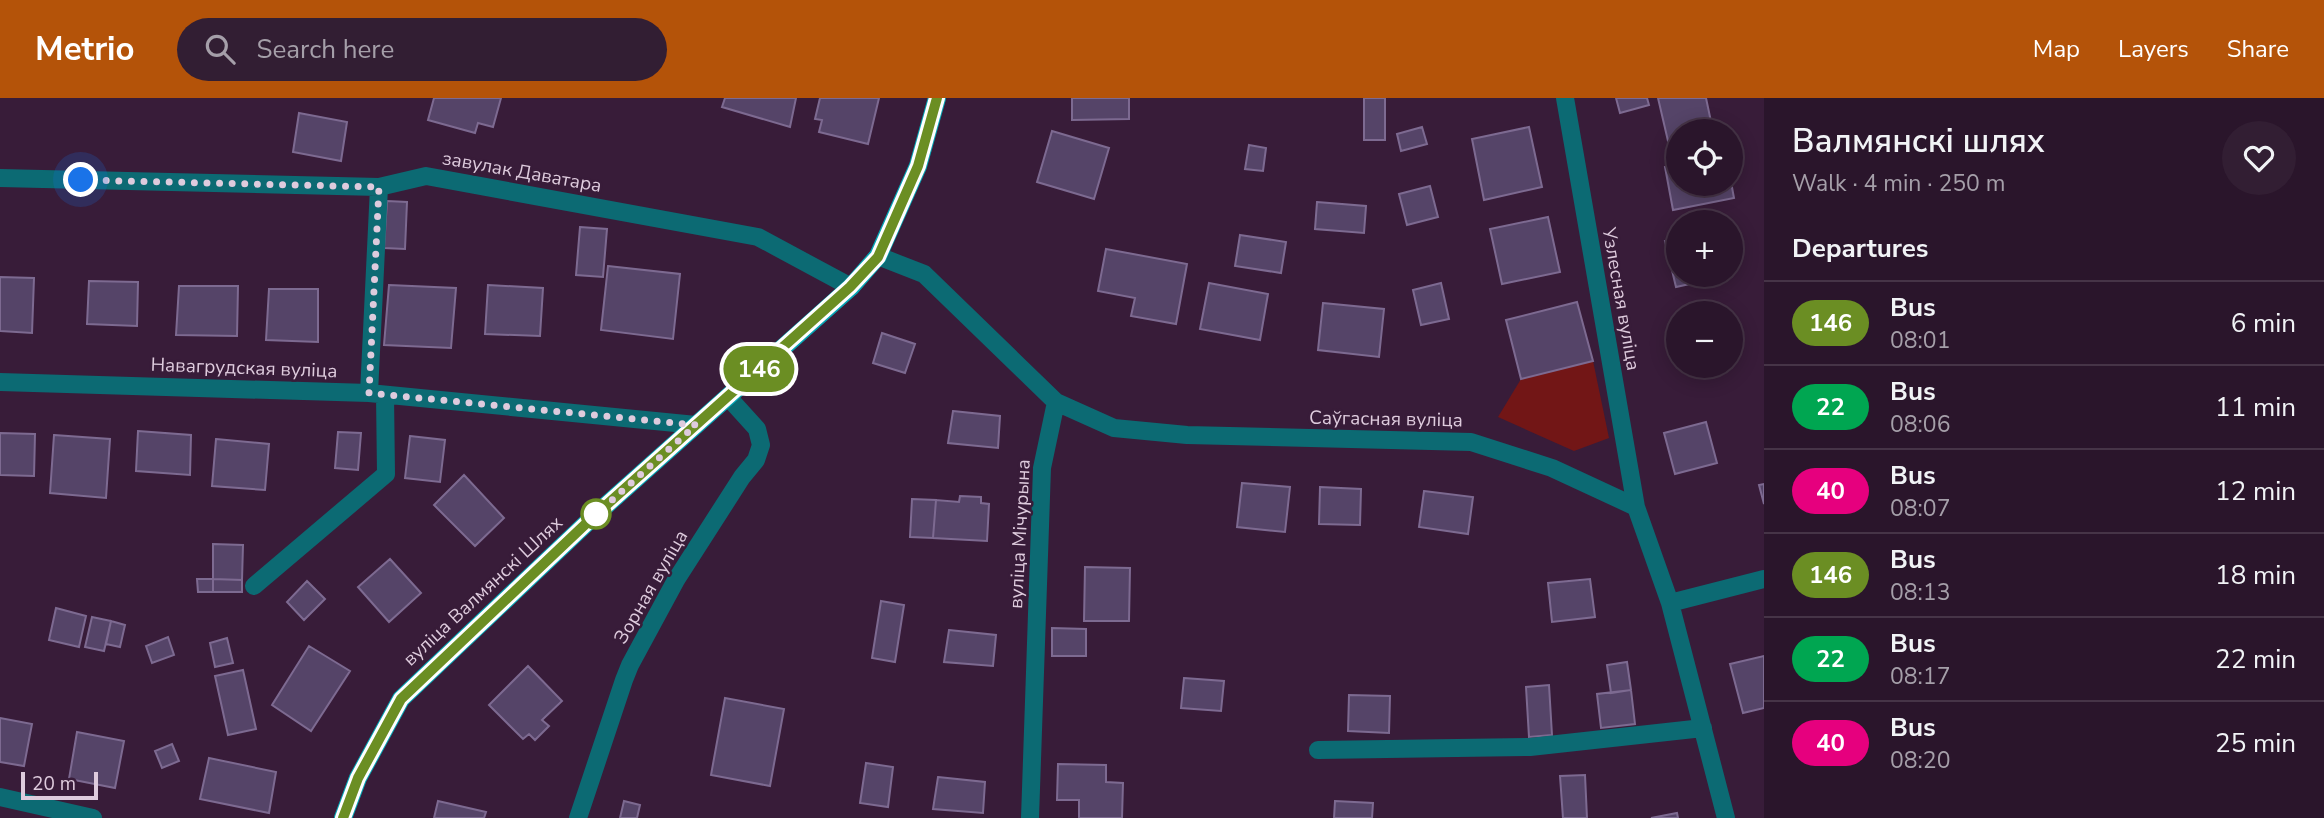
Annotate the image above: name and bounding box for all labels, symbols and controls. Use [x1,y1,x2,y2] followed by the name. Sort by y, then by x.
[177,18,667,81] search box
[35,27,135,72] text: Metrio
[201,30,239,68] icon: search
[257,32,394,67] text: Search here
[2033,33,2080,65] text: Map
[2118,33,2189,65] text: Layers
[2227,33,2289,65] text: Share
[1666,119,1743,378] map controls
[1666,119,1743,196] button: locate
[1792,119,2045,164] text: Валмянскі шлях
[2222,121,2296,195] button: heart
[440,145,604,199] street label: завулак Даватара
[63,162,98,197] your location
[1792,168,2005,199] text: Walk · 4 min · 250 m
[1666,210,1743,287] button: +
[1595,225,1646,372] street label: Узлесная вуліца
[1792,231,1928,266] text: Departures
[1890,290,1936,325] text: Bus
[1666,301,1743,378] button: −
[2231,306,2296,341] text: 6 min
[1809,307,1852,339] text: 146
[1890,325,1950,356] text: 08:01
[719,346,799,392] line badge: 146
[150,352,338,384] street label: Навагрудская вуліца
[737,353,781,385] text: 146
[1890,374,1936,409] text: Bus
[2215,390,2296,425] text: 11 min
[1816,391,1845,423] text: 22
[1309,405,1463,433] street label: Саўгасная вуліца
[1890,409,1950,440] text: 08:06
[1890,458,1936,493] text: Bus
[1003,459,1037,609] street label: вуліца Мічурына
[2215,474,2296,509] text: 12 min
[1816,475,1845,507] text: 40
[1890,493,1950,524] text: 08:07
[581,499,611,529] unlabelled marker
[398,510,568,672] street label: вуліца Валмянскі Шлях
[608,525,694,649] street label: Зорная вуліца
[1890,542,1936,577] text: Bus
[2215,558,2296,593] text: 18 min
[1809,559,1852,591] text: 146
[1890,577,1950,608] text: 08:13
[1890,626,1936,661] text: Bus
[2215,642,2296,677] text: 22 min
[1816,643,1845,675] text: 22
[1890,661,1950,692] text: 08:17
[1890,710,1936,745] text: Bus
[2215,726,2296,761] text: 25 min
[1816,727,1845,759] text: 40
[1890,745,1950,776] text: 08:20
[21,769,98,801] scale bar
[32,771,76,797] text: 20 m

